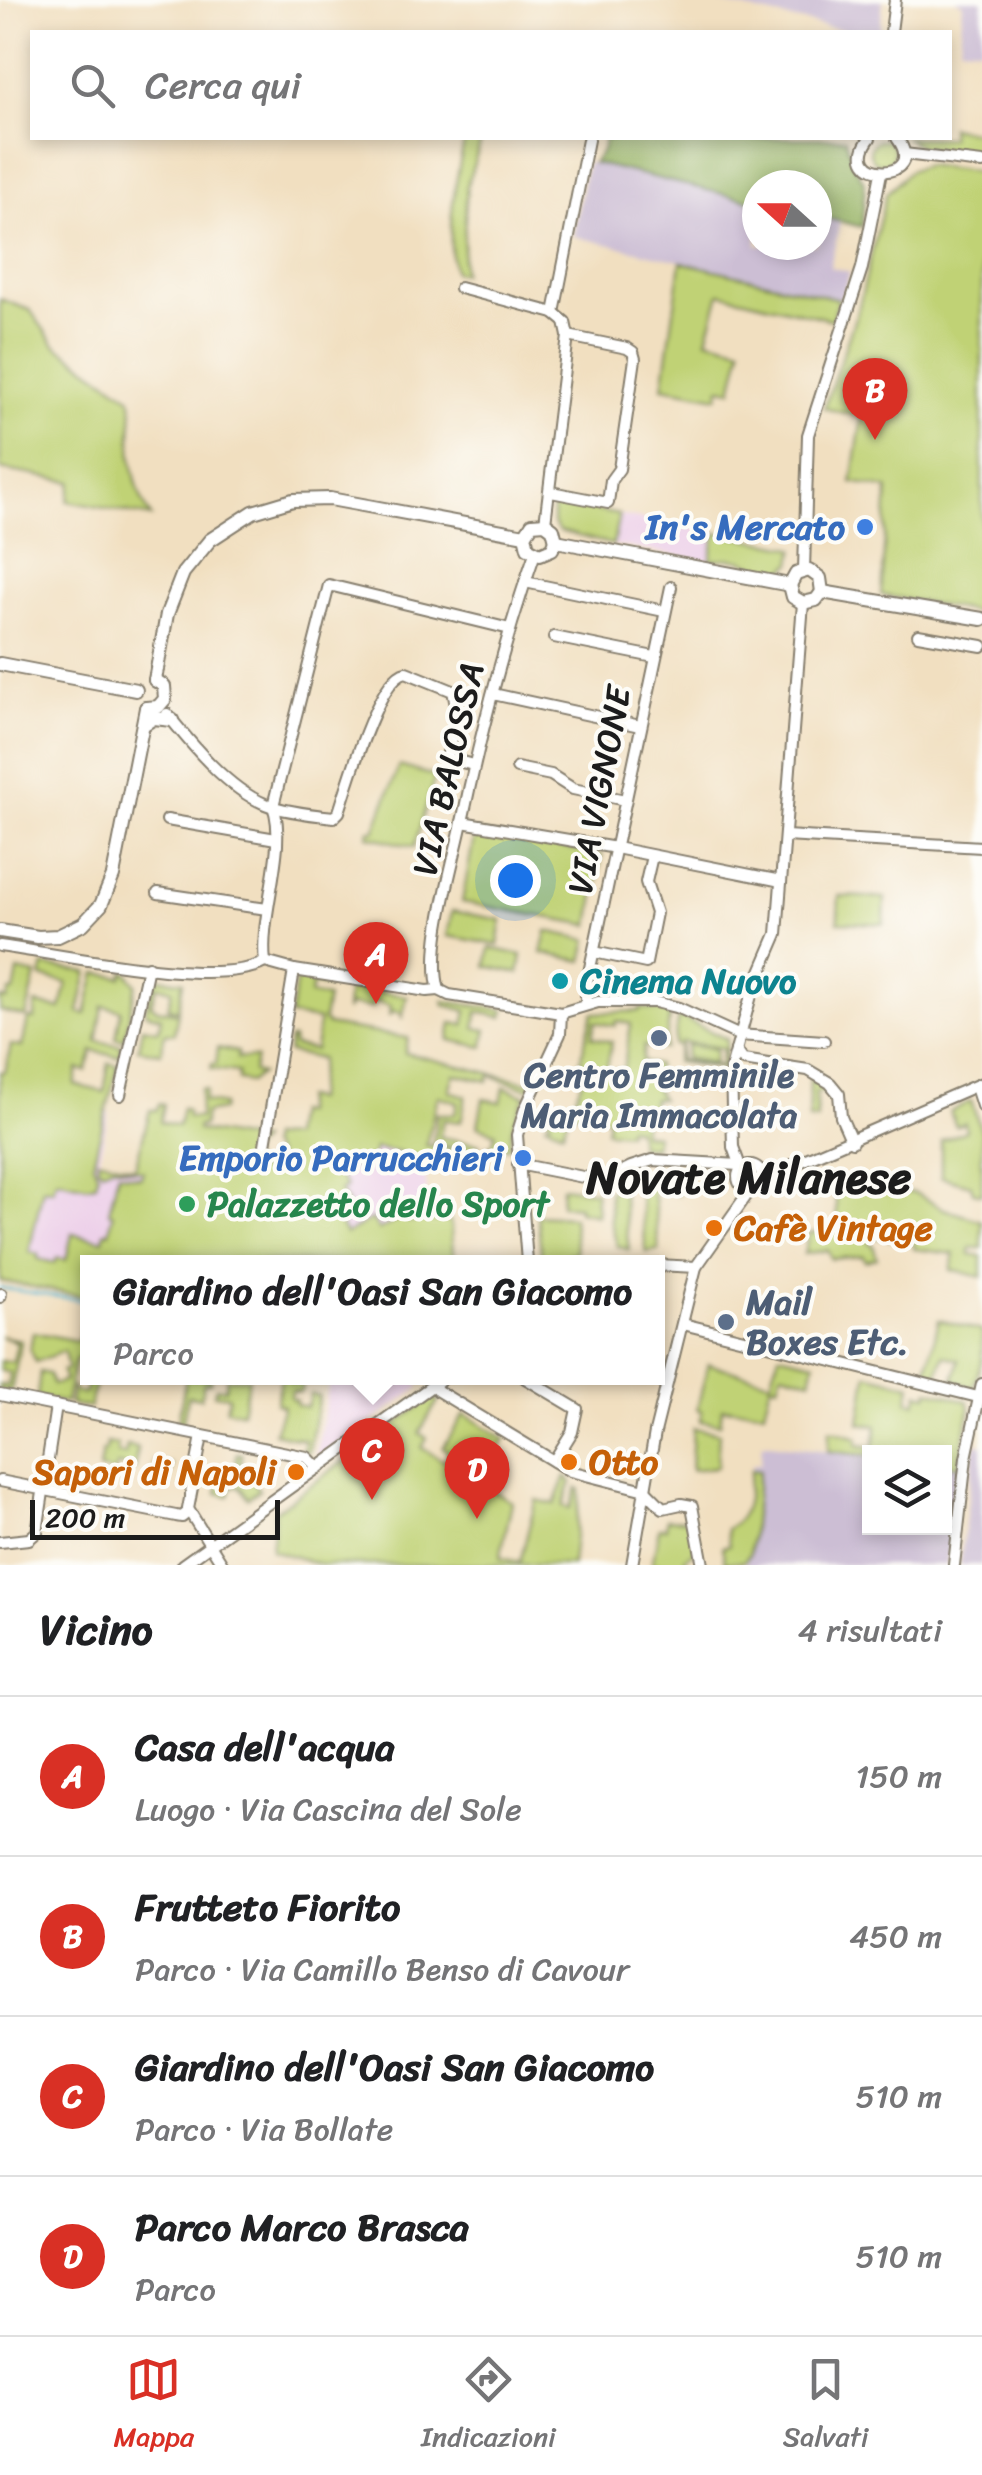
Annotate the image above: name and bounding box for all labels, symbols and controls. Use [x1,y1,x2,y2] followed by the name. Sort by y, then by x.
[30,30,952,140] search box
[145,52,301,119] text: Cerca qui
[65,58,120,113] icon: search
[742,170,832,260] north arrow
[842,358,908,440] pin: B
[643,496,846,558] place label: In's Mercato
[854,516,876,538] marker: In's Mercato
[393,656,503,882] street label: VIA BALOSSA
[548,678,650,899] street label: VIA VIGNONE
[490,855,541,906] your location
[344,922,408,1004] pin: A
[579,950,797,1012] place label: Cinema Nuovo
[549,970,571,992] marker: Cinema Nuovo
[648,1027,670,1049] marker: Centro Femminile Maria Immacolata
[520,1044,798,1146] place label: Centro Femminile Maria Immacolata
[179,1127,505,1189] place label: Emporio Parrucchieri
[586,1138,911,1218] district label: Novate Milanese
[512,1147,534,1169] marker: Emporio Parrucchieri
[207,1173,551,1235] place label: Palazzetto dello Sport
[176,1193,198,1215] marker: Palazzetto dello Sport
[733,1197,933,1259] place label: Cafè Vintage
[703,1217,725,1239] marker: Cafè Vintage
[80,1255,665,1385] popup
[113,1258,632,1325] text: Giardino dell'Oasi San Giacomo
[745,1271,909,1373] place label: Mail Boxes Etc.
[715,1311,737,1333] marker: Mail Boxes Etc.
[113,1325,194,1382] text: Parco
[340,1418,404,1500] pin: C
[589,1431,659,1493] place label: Otto
[444,1436,510,1519] pin: D
[32,1441,278,1503] place label: Sapori di Napoli
[862,1445,952,1535] map controls
[862,1445,952,1535] button: layers
[558,1451,580,1473] marker: Otto
[285,1461,307,1483] marker: Sapori di Napoli
[45,1493,125,1542] text: 200 m
[30,1495,280,1540] scale bar
[40,1593,153,1667] text: Vicino
[798,1602,942,1659] text: 4 risultati
[135,1714,394,1781] text: Casa dell'acqua
[62,1748,83,1805] text: A
[856,1748,942,1805] text: 150 m
[135,1781,522,1838] text: Luogo · Via Cascina del Sole
[135,1874,400,1941] text: Frutteto Fiorito
[62,1908,83,1965] text: B
[849,1908,942,1965] text: 450 m
[135,1941,629,1998] text: Parco · Via Camillo Benso di Cavour
[135,2034,654,2101] text: Giardino dell'Oasi San Giacomo
[63,2068,82,2125] text: C
[856,2068,942,2125] text: 510 m
[135,2101,393,2158] text: Parco · Via Bollate
[135,2194,469,2261] text: Parco Marco Brasca
[63,2228,82,2285] text: D
[856,2228,942,2285] text: 510 m
[135,2261,216,2318] text: Parco
[113,2352,194,2461] tab: Mappa
[421,2352,556,2461] tab: Indicazioni
[783,2352,868,2461] tab: Salvati

